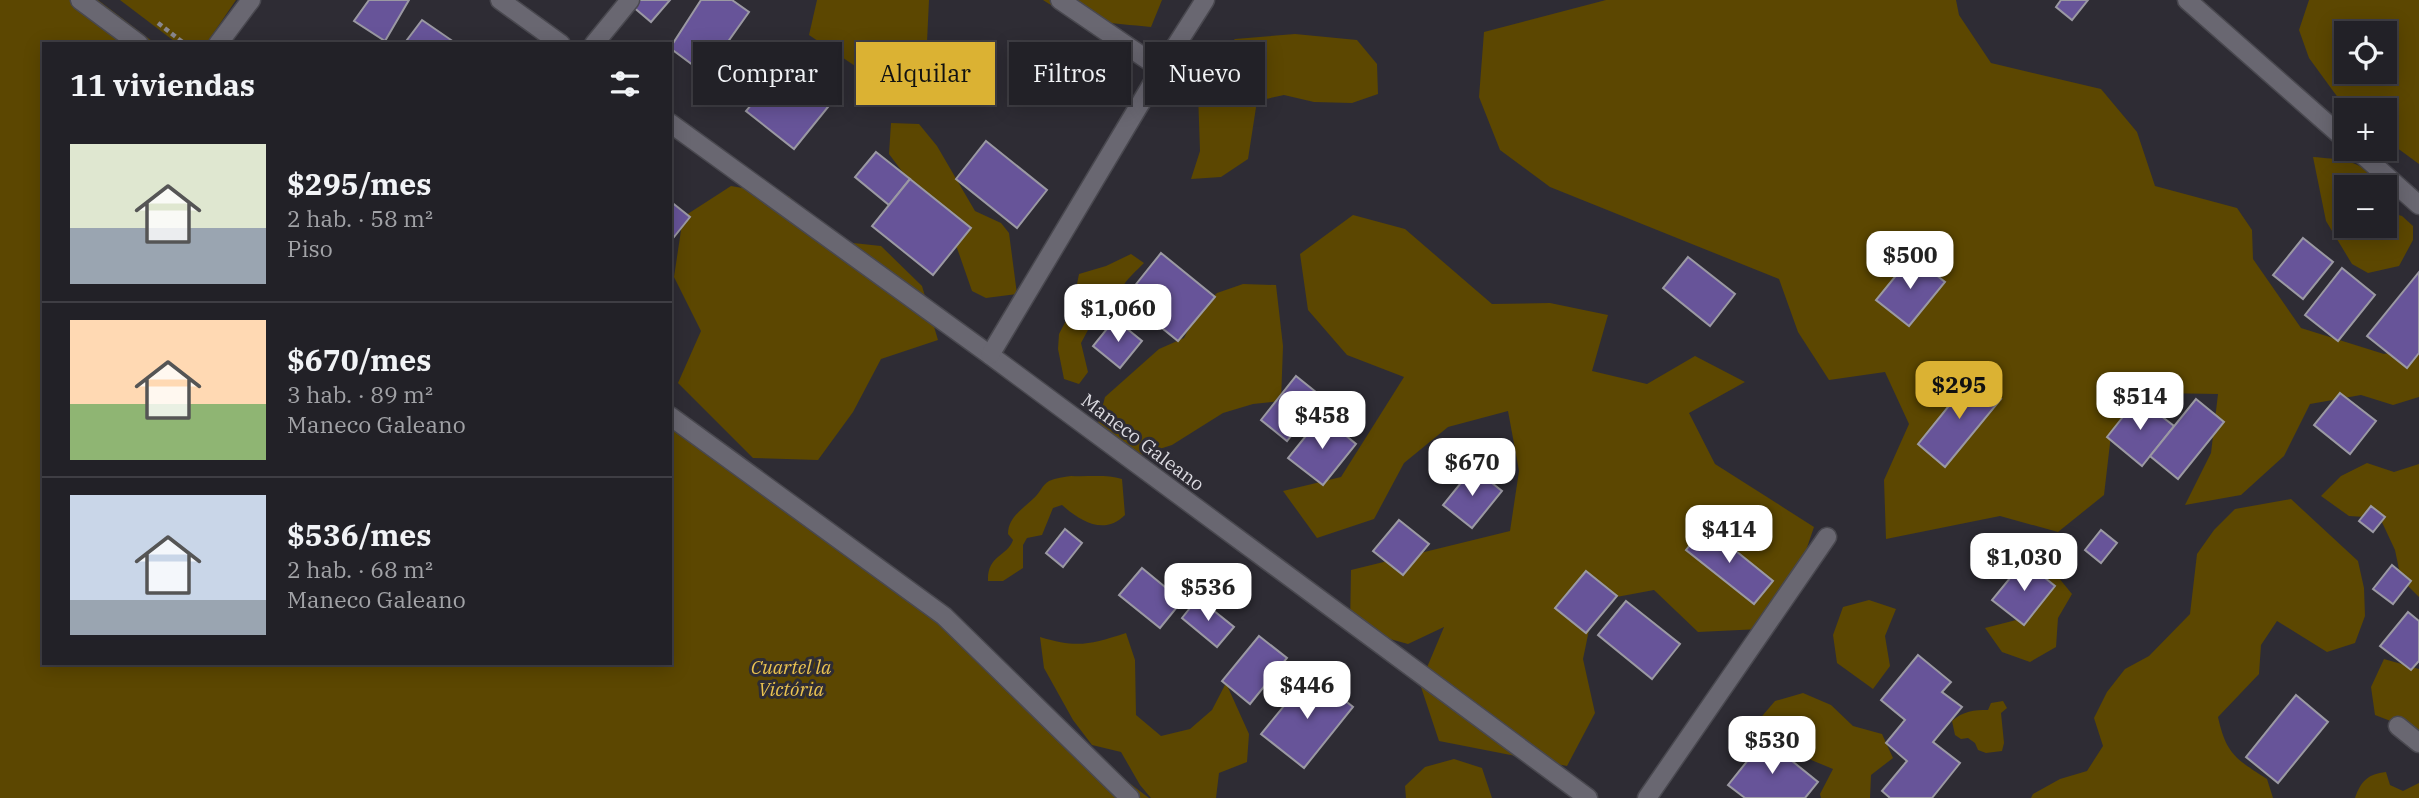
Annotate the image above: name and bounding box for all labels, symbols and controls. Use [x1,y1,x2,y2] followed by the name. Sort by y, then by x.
[2334,21,2397,238] map controls
[2334,21,2397,84] button: locate
[693,42,842,105] chip: Comprar
[856,42,995,105] chip: Alquilar
[1009,42,1131,105] chip: Filtros
[1145,42,1265,105] chip: Nuevo
[70,65,255,104] text: 11 viviendas
[606,65,644,103] icon: filters
[2334,98,2397,161] button: +
[287,164,432,203] text: $295/mes
[126,172,210,256] icon: home
[2334,175,2397,238] button: −
[287,203,433,233] text: 2 hab. · 58 m²
[1869,232,1951,291] pin: $500
[287,233,333,263] text: Piso
[1882,239,1938,269] text: $500
[1061,284,1175,344] pin: $1,060
[1080,292,1156,322] text: $1,060
[287,340,432,379] text: $670/mes
[126,348,210,432] icon: home
[1918,362,2000,421] pin: $295
[1931,369,1987,399] text: $295
[2099,372,2181,432] pin: $514
[287,379,433,409] text: 3 hab. · 89 m²
[2112,380,2168,410] text: $514
[1077,388,1209,496] street label: Maneco Galeano
[1281,392,1363,451] pin: $458
[1294,399,1350,429] text: $458
[287,409,466,439] text: Maneco Galeano
[1431,438,1513,498] pin: $670
[1444,446,1500,476] text: $670
[1688,505,1770,565] pin: $414
[1701,513,1757,543] text: $414
[287,515,432,554] text: $536/mes
[126,523,210,607] icon: home
[1967,534,2081,593] pin: $1,030
[1986,541,2062,571] text: $1,030
[287,554,433,584] text: 2 hab. · 68 m²
[1167,564,1249,623] pin: $536
[1180,571,1236,601] text: $536
[287,584,466,614] text: Maneco Galeano
[751,655,832,701] park label: Cuartel la Victória
[1266,662,1348,721] pin: $446
[1279,669,1335,699] text: $446
[1731,716,1813,776] pin: $530
[1744,724,1800,754] text: $530

